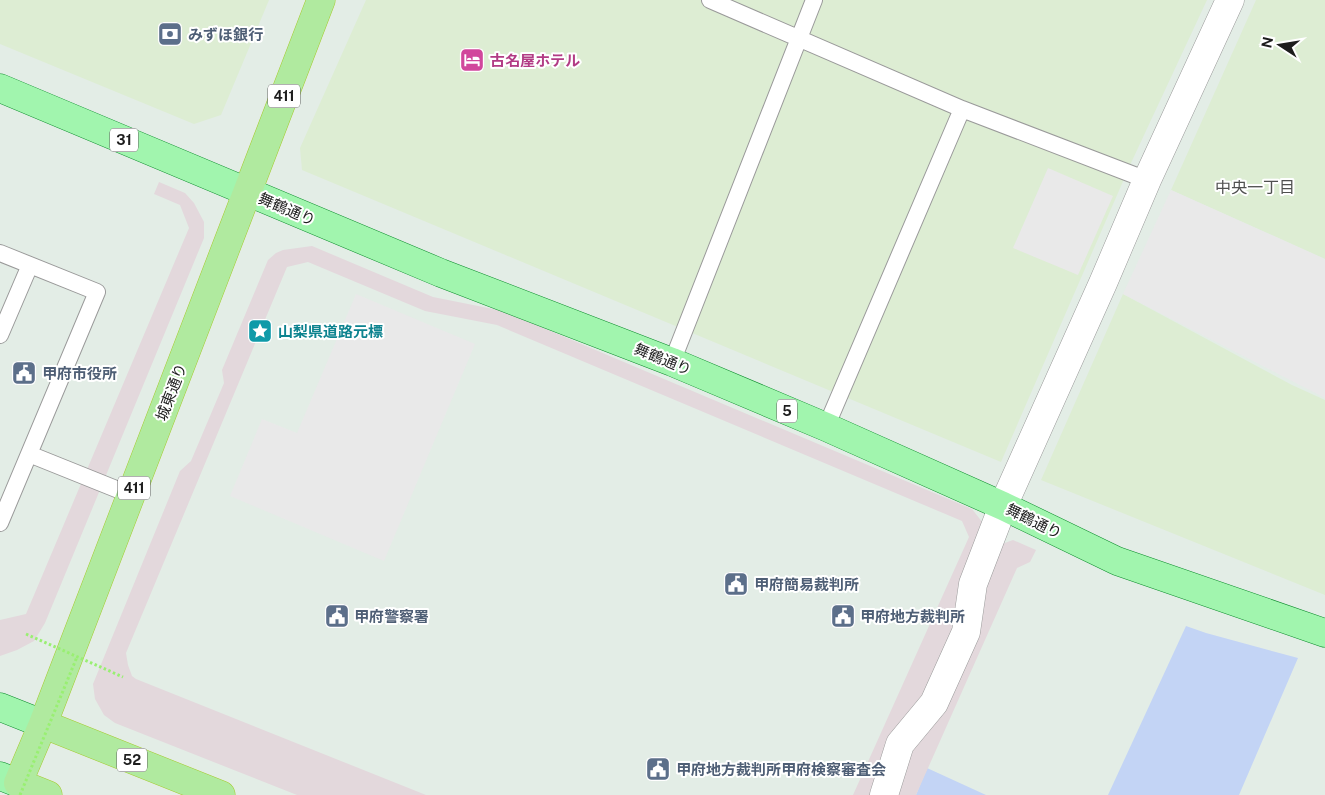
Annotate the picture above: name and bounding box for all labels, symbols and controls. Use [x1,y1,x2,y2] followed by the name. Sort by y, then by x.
[1255,20,1305,70] north arrow
[157,21,183,47] bank icon: みずほ銀行
[188,26,263,43] place label: みずほ銀行
[1258,35,1276,49] text: N
[459,47,485,73] hotel icon: 古名屋ホテル
[490,52,580,69] place label: 古名屋ホテル
[268,84,300,108] road number: 411
[110,128,138,152] road number: 31
[1215,178,1295,197] district label: 中央一丁目
[256,189,318,229] street label: 舞鶴通り
[247,318,273,344] place icon: 山梨県道路元標
[278,323,383,340] place label: 山梨県道路元標
[632,340,694,378] street label: 舞鶴通り
[11,360,37,386] public building icon: 甲府市役所
[152,361,190,423] street label: 城東通り
[42,365,117,382] place label: 甲府市役所
[777,400,797,422] road number: 5
[118,476,150,499] road number: 411
[1003,500,1065,542] street label: 舞鶴通り
[723,571,749,597] public building icon: 甲府簡易裁判所
[754,576,859,593] place label: 甲府簡易裁判所
[324,603,350,629] public building icon: 甲府警察署
[830,603,856,629] public building icon: 甲府地方裁判所
[354,608,429,625] place label: 甲府警察署
[860,608,965,625] place label: 甲府地方裁判所
[117,748,147,772] road number: 52
[645,756,671,782] public building icon: 甲府地方裁判所甲府検察審査会
[676,761,886,778] place label: 甲府地方裁判所甲府検察審査会

